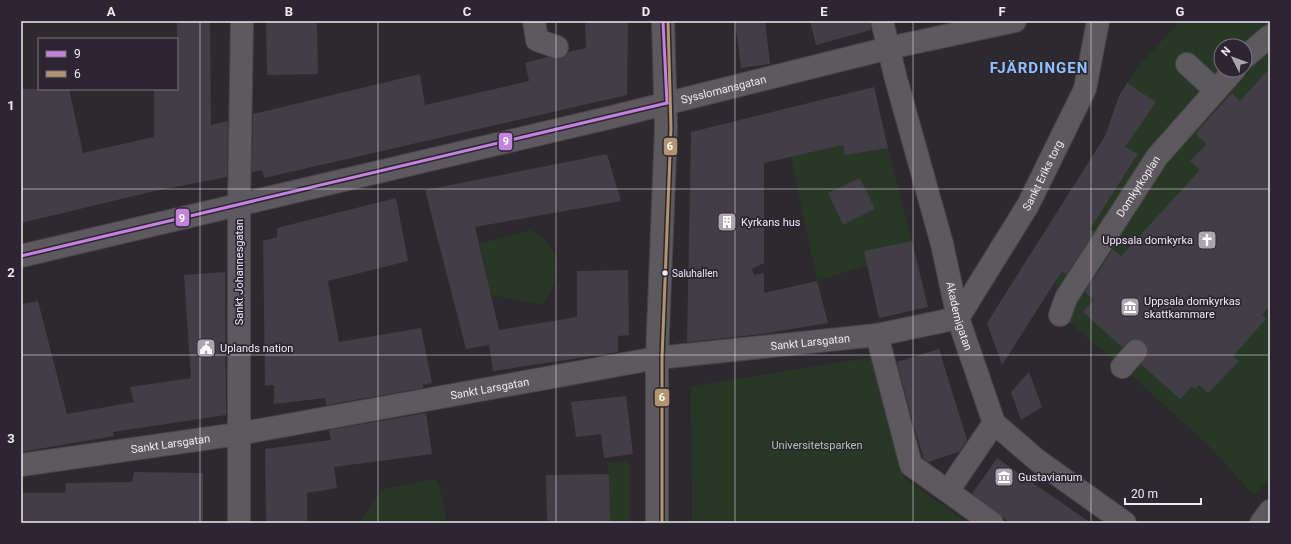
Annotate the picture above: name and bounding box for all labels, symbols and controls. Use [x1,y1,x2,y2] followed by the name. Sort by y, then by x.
[107,4,116,19] text: A
[285,4,293,19] text: B
[463,4,472,19] text: C
[642,4,650,19] text: D
[820,4,828,19] text: E
[998,4,1006,19] text: F
[1176,4,1185,19] text: G
[38,38,178,90] legend
[1213,38,1253,78] north arrow
[1219,44,1234,59] text: N
[74,47,81,61] text: 9
[990,59,1088,77] district label: FJÄRDINGEN
[74,67,81,81] text: 6
[680,73,768,107] street label: Sysslomansgatan
[7,98,15,113] text: 1
[498,132,513,151] line badge: 9
[503,135,509,148] text: 9
[663,137,678,156] line badge: 6
[1020,138,1066,213] street label: Sankt Eriks torg
[667,140,673,153] text: 6
[1114,153,1163,220] street label: Domkyrkoplan
[175,208,190,227] line badge: 9
[716,211,738,233] building icon: Kyrkans hus
[179,212,185,225] text: 9
[741,216,801,229] place label: Kyrkans hus
[233,219,246,325] street label: Sankt Johannesgatan
[1196,229,1218,251] church icon: Uppsala domkyrka
[1102,234,1193,247] place label: Uppsala domkyrka
[7,265,15,280] text: 2
[660,268,670,278] marker: Saluhallen
[672,268,718,279] place label: Saluhallen
[943,280,975,352] street label: Akademigatan
[1144,295,1241,321] place label: Uppsala domkyrkas skattkammare
[1119,296,1141,318] museum icon: Uppsala domkyrkas skattkammare
[770,332,850,353] street label: Sankt Larsgatan
[195,337,217,359] public building icon: Uplands nation
[220,342,293,355] place label: Uplands nation
[449,375,530,402] street label: Sankt Larsgatan
[654,388,670,407] line badge: 6
[659,391,665,404] text: 6
[7,431,15,446] text: 3
[130,432,211,456] street label: Sankt Larsgatan
[771,439,863,452] park label: Universitetsparken
[993,466,1015,488] museum icon: Gustavianum
[1018,471,1083,484] place label: Gustavianum
[1125,480,1201,506] scale bar
[1131,487,1158,501] text: 20 m

